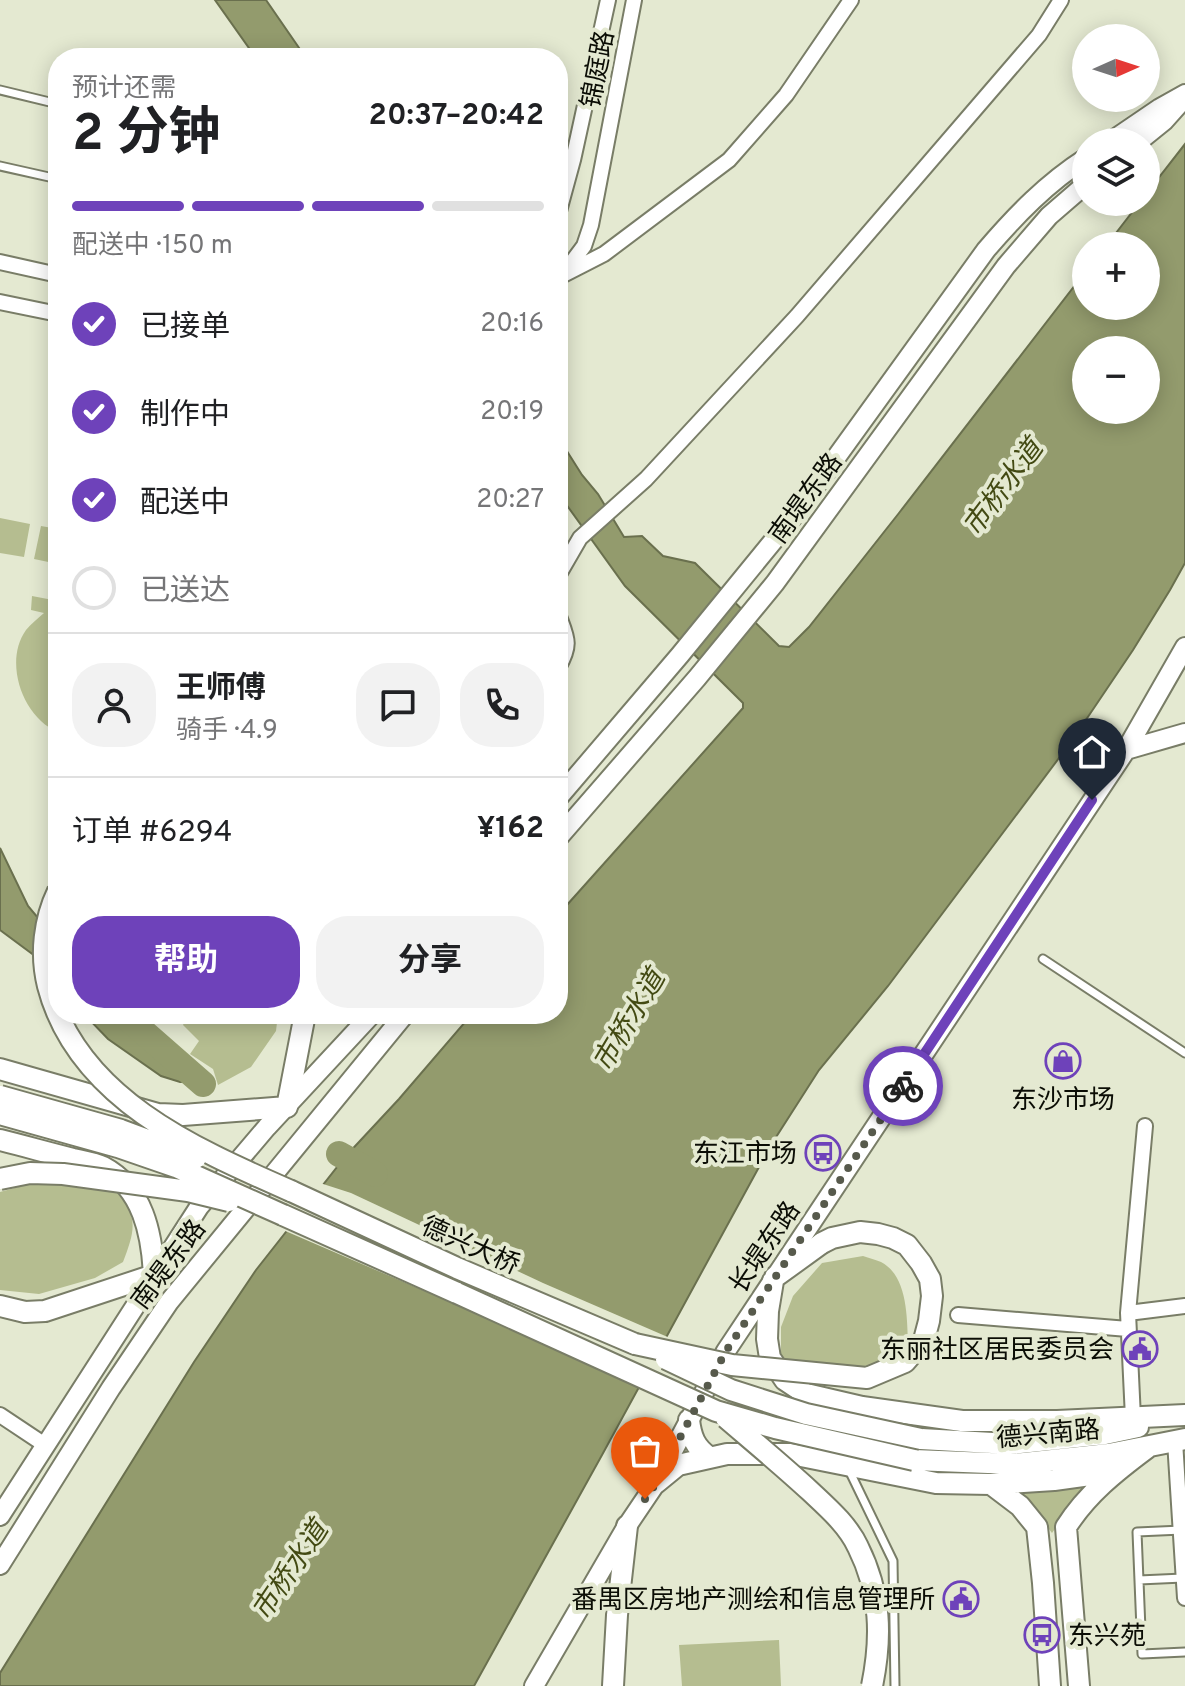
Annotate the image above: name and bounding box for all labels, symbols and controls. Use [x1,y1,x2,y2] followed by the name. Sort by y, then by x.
[1072,24,1160,112] north arrow
[1072,24,1160,424] map controls
[576,28,623,111] street label: 锦庭路
[72,73,176,106] text: 预计还需
[369,98,544,135] text: 20:37–20:42
[72,103,221,169] text: 2 分钟
[1072,128,1160,216] button: layers
[72,230,233,263] text: 配送中 · 150 m
[1072,232,1160,320] button: +
[72,302,116,346] icon: check
[480,308,544,341] text: 20:16
[140,310,230,347] text: 已接单
[1072,336,1160,424] button: −
[72,390,116,434] icon: check
[480,396,544,429] text: 20:19
[140,398,230,435] text: 制作中
[956,430,1055,544] water label: 市桥水道
[763,448,851,551] street label: 南堤东路
[72,478,116,522] icon: check
[476,484,544,517] text: 20:27
[140,486,230,523] text: 配送中
[140,574,230,611] text: 已送达
[72,663,156,747] button: person
[356,663,440,747] button: chat
[460,663,544,747] button: phone
[176,671,266,708] text: 王师傅
[176,715,278,748] text: 骑手 · 4.9
[1058,718,1126,800] pin
[1070,730,1114,774] icon: home
[477,811,544,848] text: ¥162
[72,815,232,852] text: 订单 #6294
[72,916,300,1008] button: 帮助
[316,916,544,1008] button: 分享
[586,961,677,1079] water label: 市桥水道
[1044,1042,1082,1080] shop icon: 东沙市场
[863,1046,943,1126] courier
[881,1064,925,1108] icon: bike
[1011,1085,1115,1118] place label: 东沙市场
[804,1134,842,1172] bus stop icon: 东江市场
[693,1139,797,1172] place label: 东江市场
[723,1196,809,1301] street label: 长堤东路
[416,1211,524,1284] street label: 德兴大桥
[126,1214,214,1317] street label: 南堤东路
[1121,1330,1159,1368] public building icon: 东丽社区居民委员会
[880,1335,1114,1368] place label: 东丽社区居民委员会
[995,1415,1101,1456] street label: 德兴南路
[611,1417,679,1499] pin
[623,1429,667,1473] icon: bag
[245,1512,340,1628] water label: 市桥水道
[942,1580,980,1618] public building icon: 番禺区房地产测绘和信息管理所
[571,1585,935,1618] place label: 番禺区房地产测绘和信息管理所
[1023,1616,1061,1654] bus stop icon: 东兴苑
[1068,1621,1146,1654] place label: 东兴苑

